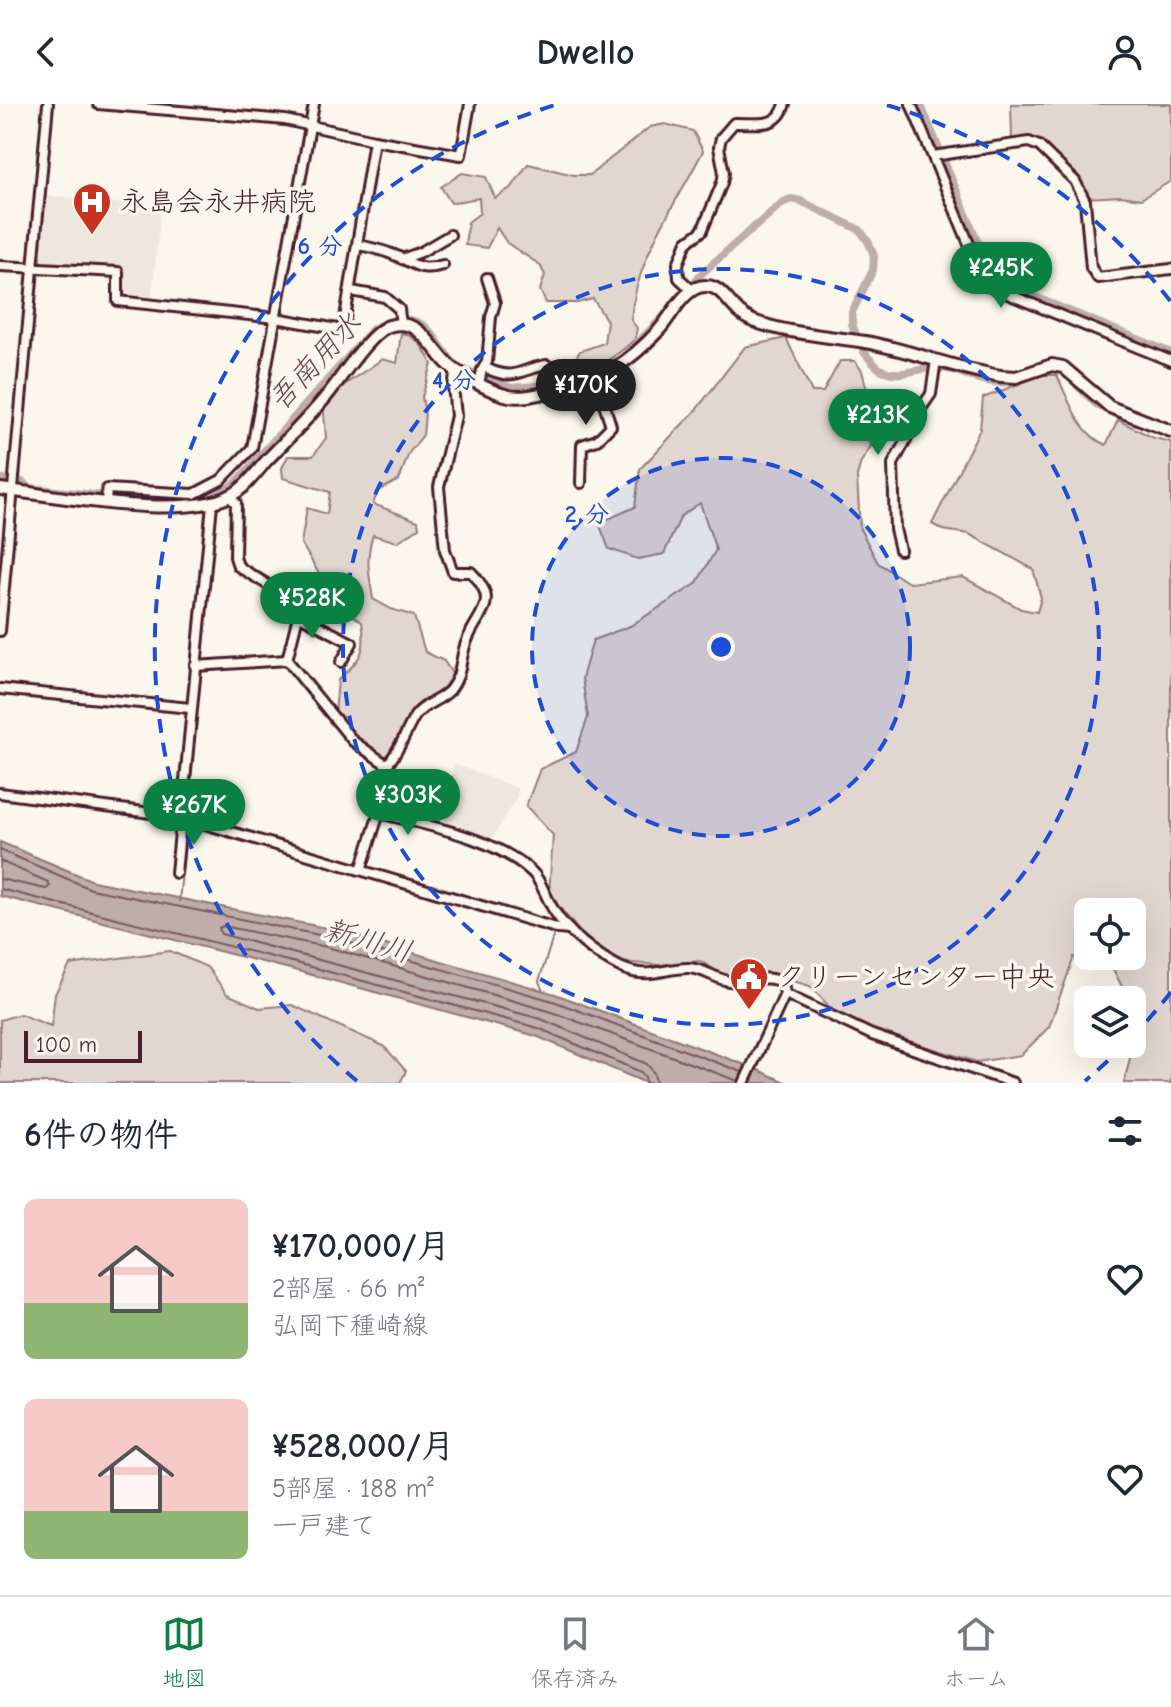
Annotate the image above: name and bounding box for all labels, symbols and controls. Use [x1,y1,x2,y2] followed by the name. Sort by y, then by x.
[24,30,68,74] icon: back
[1103,30,1147,74] icon: person
[536,32,635,73] text: Dwello
[71,181,113,236] hospital icon: 永島会永井病院
[120,186,316,218] place label: 永島会永井病院
[297,232,343,260] text: 6 分
[945,242,1057,310] pin: ¥245K
[968,253,1034,283] text: ¥245K
[261,306,369,418] water label: 吾南用水
[530,359,642,427] pin: ¥170K
[432,366,476,394] text: 4 分
[554,370,618,400] text: ¥170K
[822,389,934,457] pin: ¥213K
[846,400,910,430] text: ¥213K
[565,500,609,528] text: 2 分
[256,572,368,640] pin: ¥528K
[278,583,346,613] text: ¥528K
[707,633,735,661] centre of rings
[352,769,464,837] pin: ¥303K
[138,779,250,847] pin: ¥267K
[374,780,442,810] text: ¥303K
[161,790,227,820] text: ¥267K
[1074,898,1146,1058] map controls
[1074,898,1146,970] button: locate
[320,912,416,970] water label: 新川川
[728,956,770,1011] public building icon: クリーンセンター中央
[777,961,1055,993] place label: クリーンセンター中央
[1074,986,1146,1058] button: layers
[24,1027,142,1063] scale bar
[36,1032,97,1058] text: 100 m
[1103,1109,1147,1153] icon: filters
[24,1115,178,1155] text: 6件の物件
[272,1226,451,1266] text: ¥170,000/月
[88,1231,184,1327] icon: home
[1103,1257,1147,1301] icon: heart
[272,1274,424,1304] text: 2部屋 · 66 m²
[272,1311,428,1341] text: 弘岡下種崎線
[272,1426,455,1466] text: ¥528,000/月
[88,1431,184,1527] icon: home
[1103,1457,1147,1501] icon: heart
[272,1474,434,1504] text: 5部屋 · 188 m²
[272,1511,376,1541] text: 一戸建て
[162,1612,206,1692] tab: 地図
[531,1612,619,1692] tab: 保存済み
[944,1612,1009,1692] tab: ホーム

